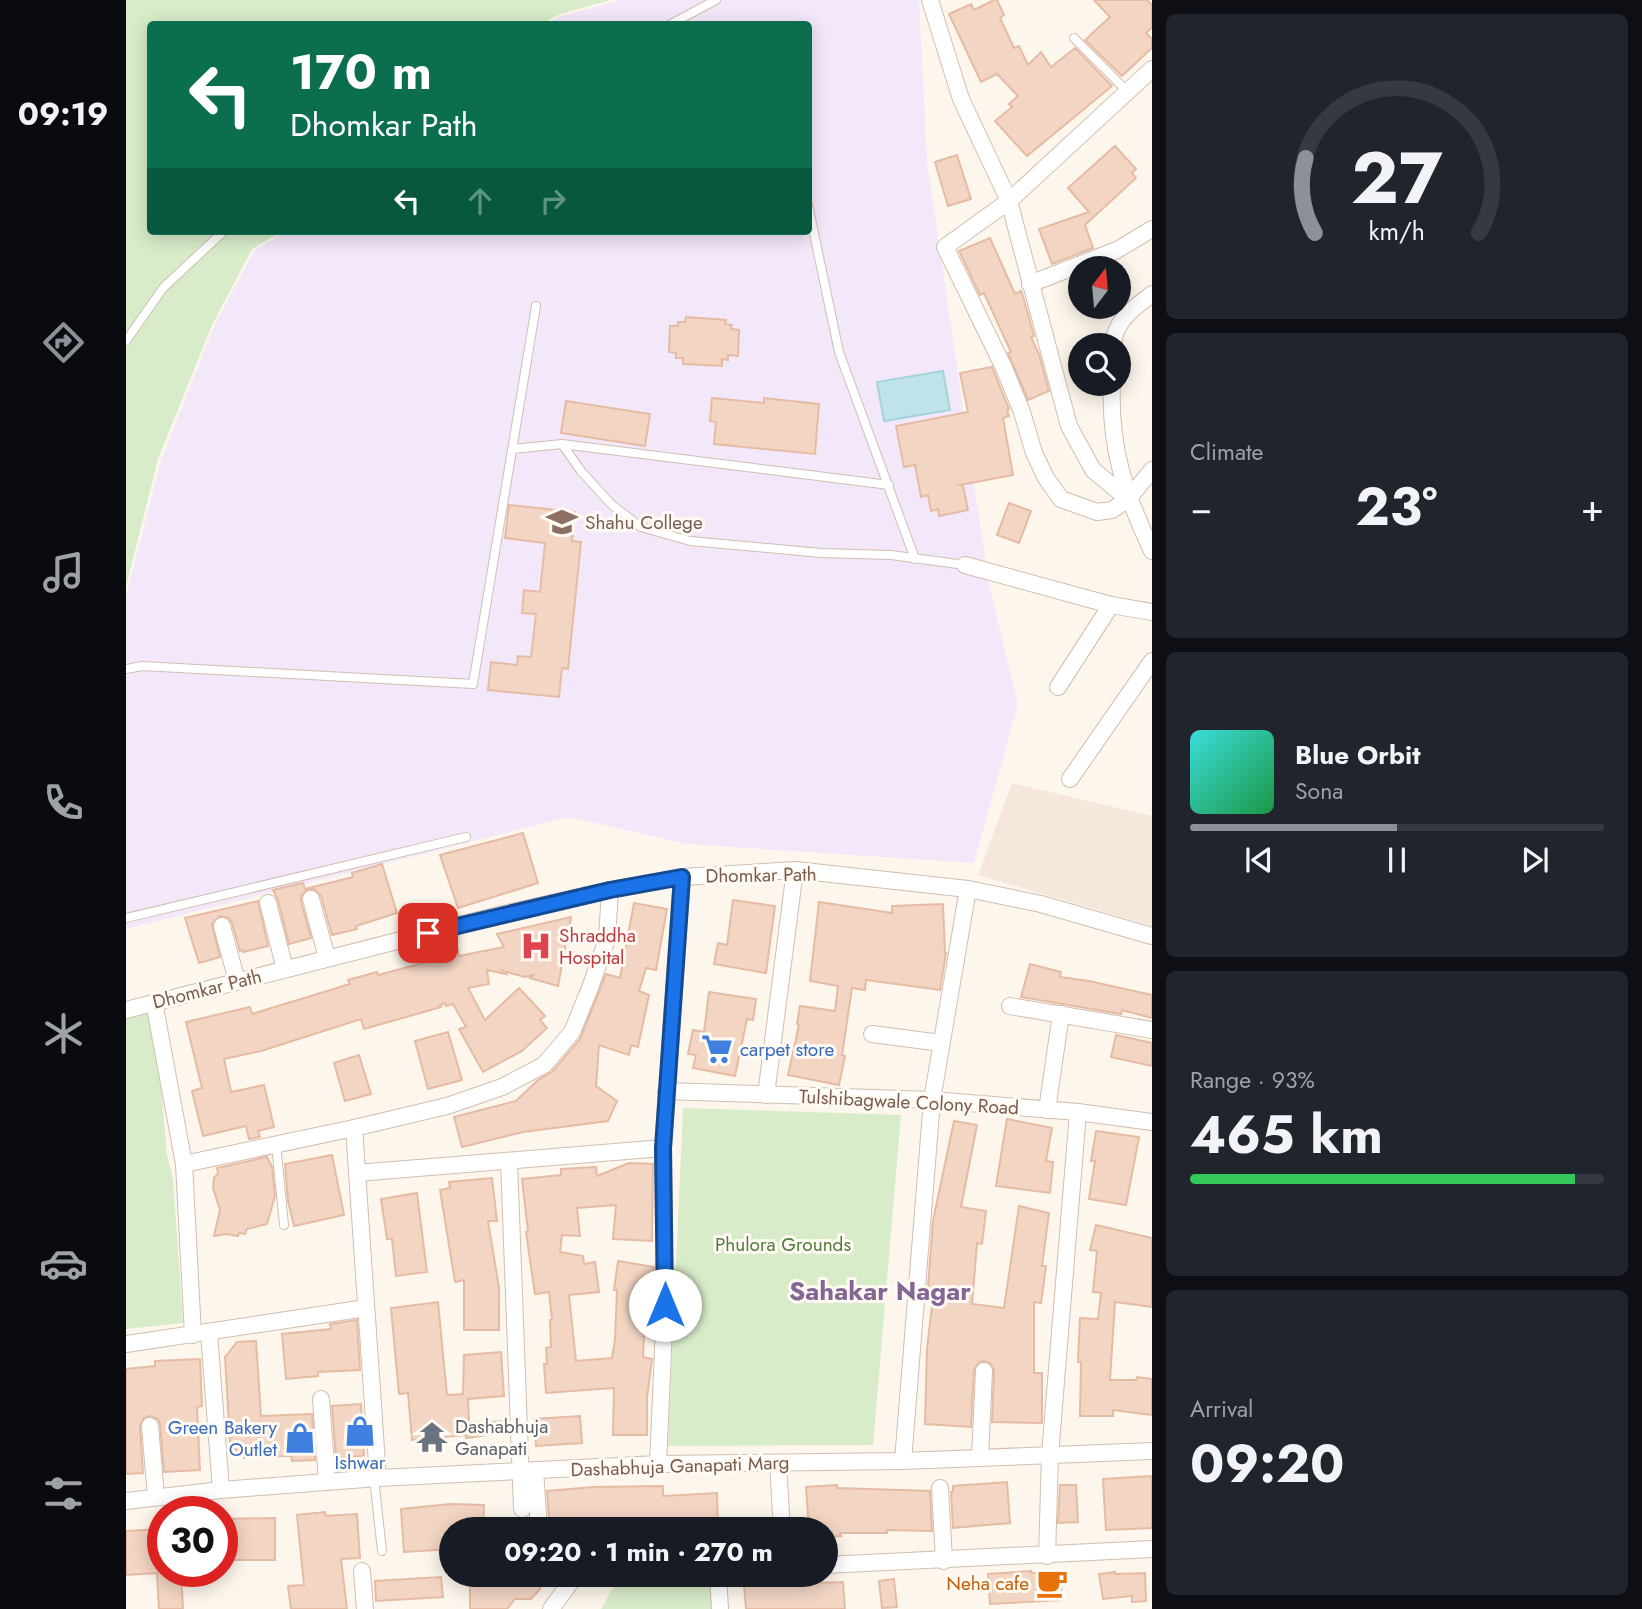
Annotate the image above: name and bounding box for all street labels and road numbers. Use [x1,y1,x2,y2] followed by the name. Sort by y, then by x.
[705,861,817,889] street label: Dhomkar Path
[150,962,264,1016] street label: Dhomkar Path
[798,1083,1020,1121] street label: Tulshibagwale Colony Road
[570,1449,790,1483] street label: Dashabhuja Ganapati Marg

